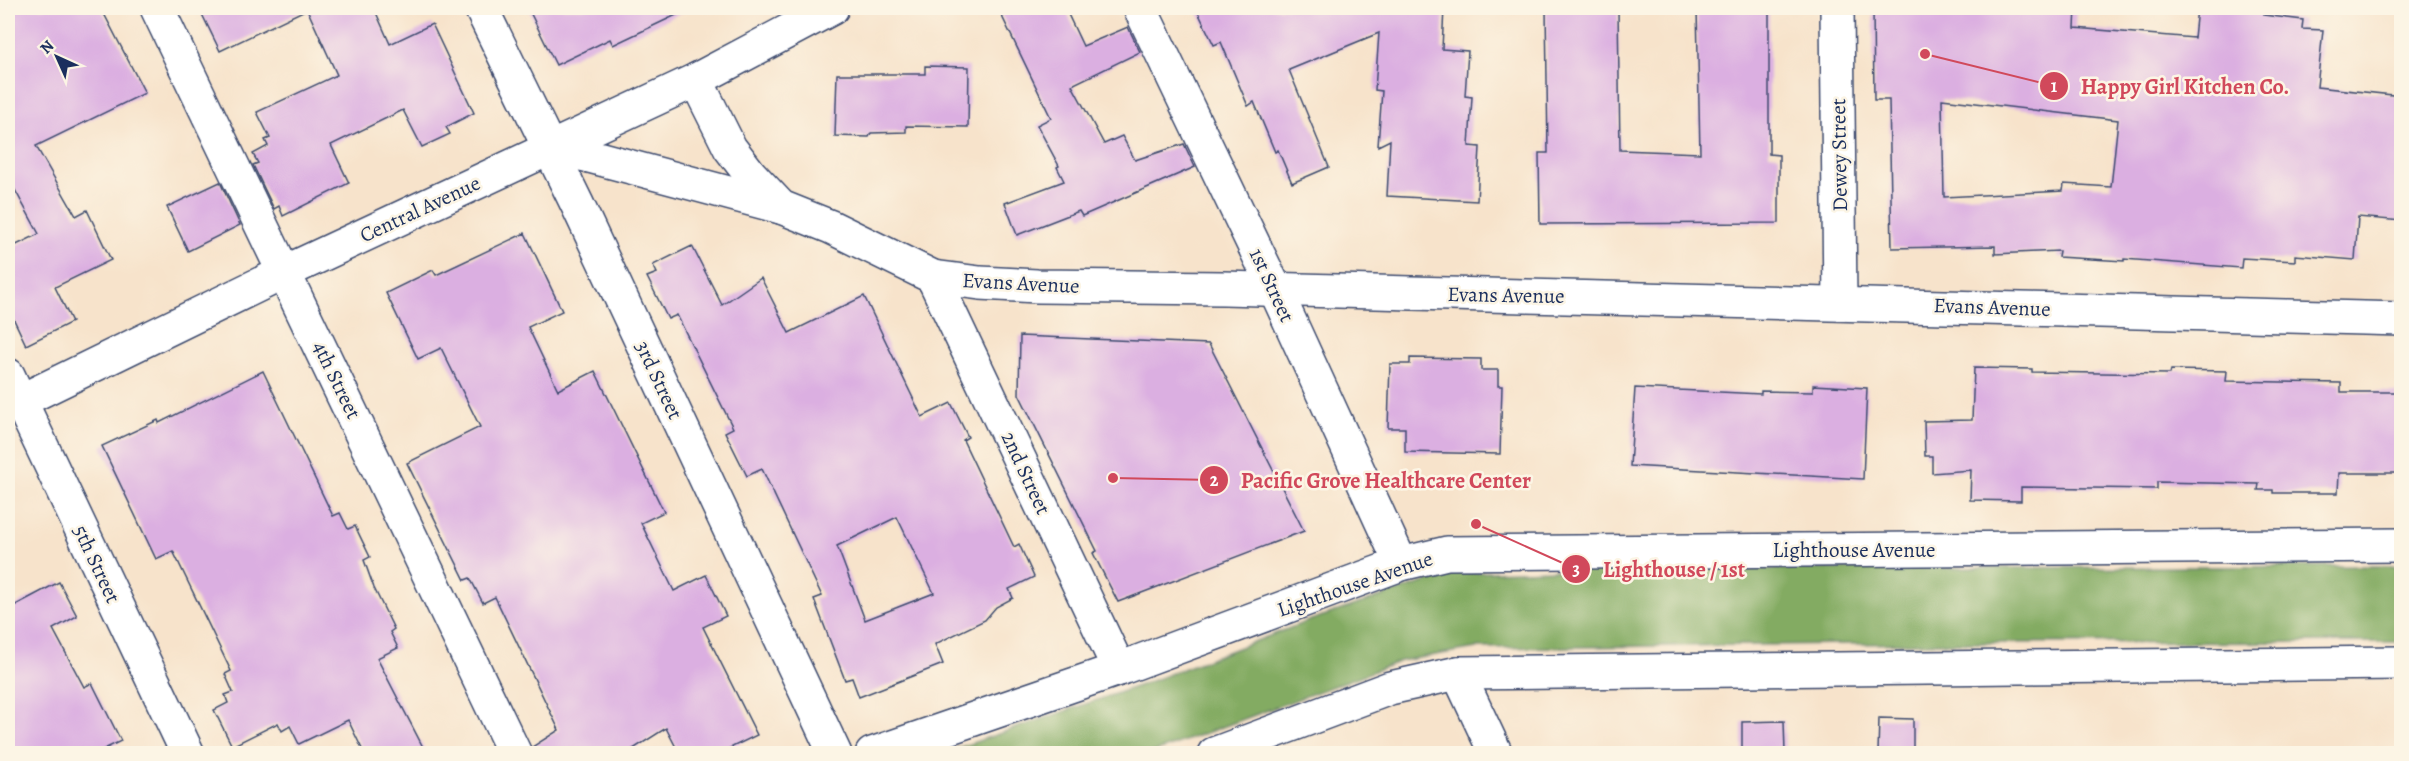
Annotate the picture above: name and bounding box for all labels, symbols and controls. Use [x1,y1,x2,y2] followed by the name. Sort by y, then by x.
[27,27,87,87] north arrow
[35,35,59,59] text: N
[2039,66,2302,106] callout: Happy Girl Kitchen Co.
[2081,72,2289,102] text: Happy Girl Kitchen Co.
[2051,74,2058,98] text: 1
[1824,98,1854,212] street label: Dewey Street
[355,169,485,249] street label: Central Avenue
[1243,244,1301,326] street label: 1st Street
[962,266,1080,300] street label: Evans Avenue
[1447,280,1565,310] street label: Evans Avenue
[1933,291,2051,323] street label: Evans Avenue
[306,336,368,424] street label: 4th Street
[629,336,689,424] street label: 3rd Street
[995,427,1057,519] street label: 2nd Street
[1199,460,1543,500] callout: Pacific Grove Healthcare Center
[1241,466,1531,496] text: Pacific Grove Healthcare Center
[1210,468,1219,492] text: 2
[67,520,127,608] street label: 5th Street
[1773,536,1935,564] street label: Lighthouse Avenue
[1273,544,1437,624] street label: Lighthouse Avenue
[1561,549,1757,589] callout: Lighthouse / 1st
[1603,555,1746,585] text: Lighthouse / 1st
[1572,557,1580,581] text: 3

